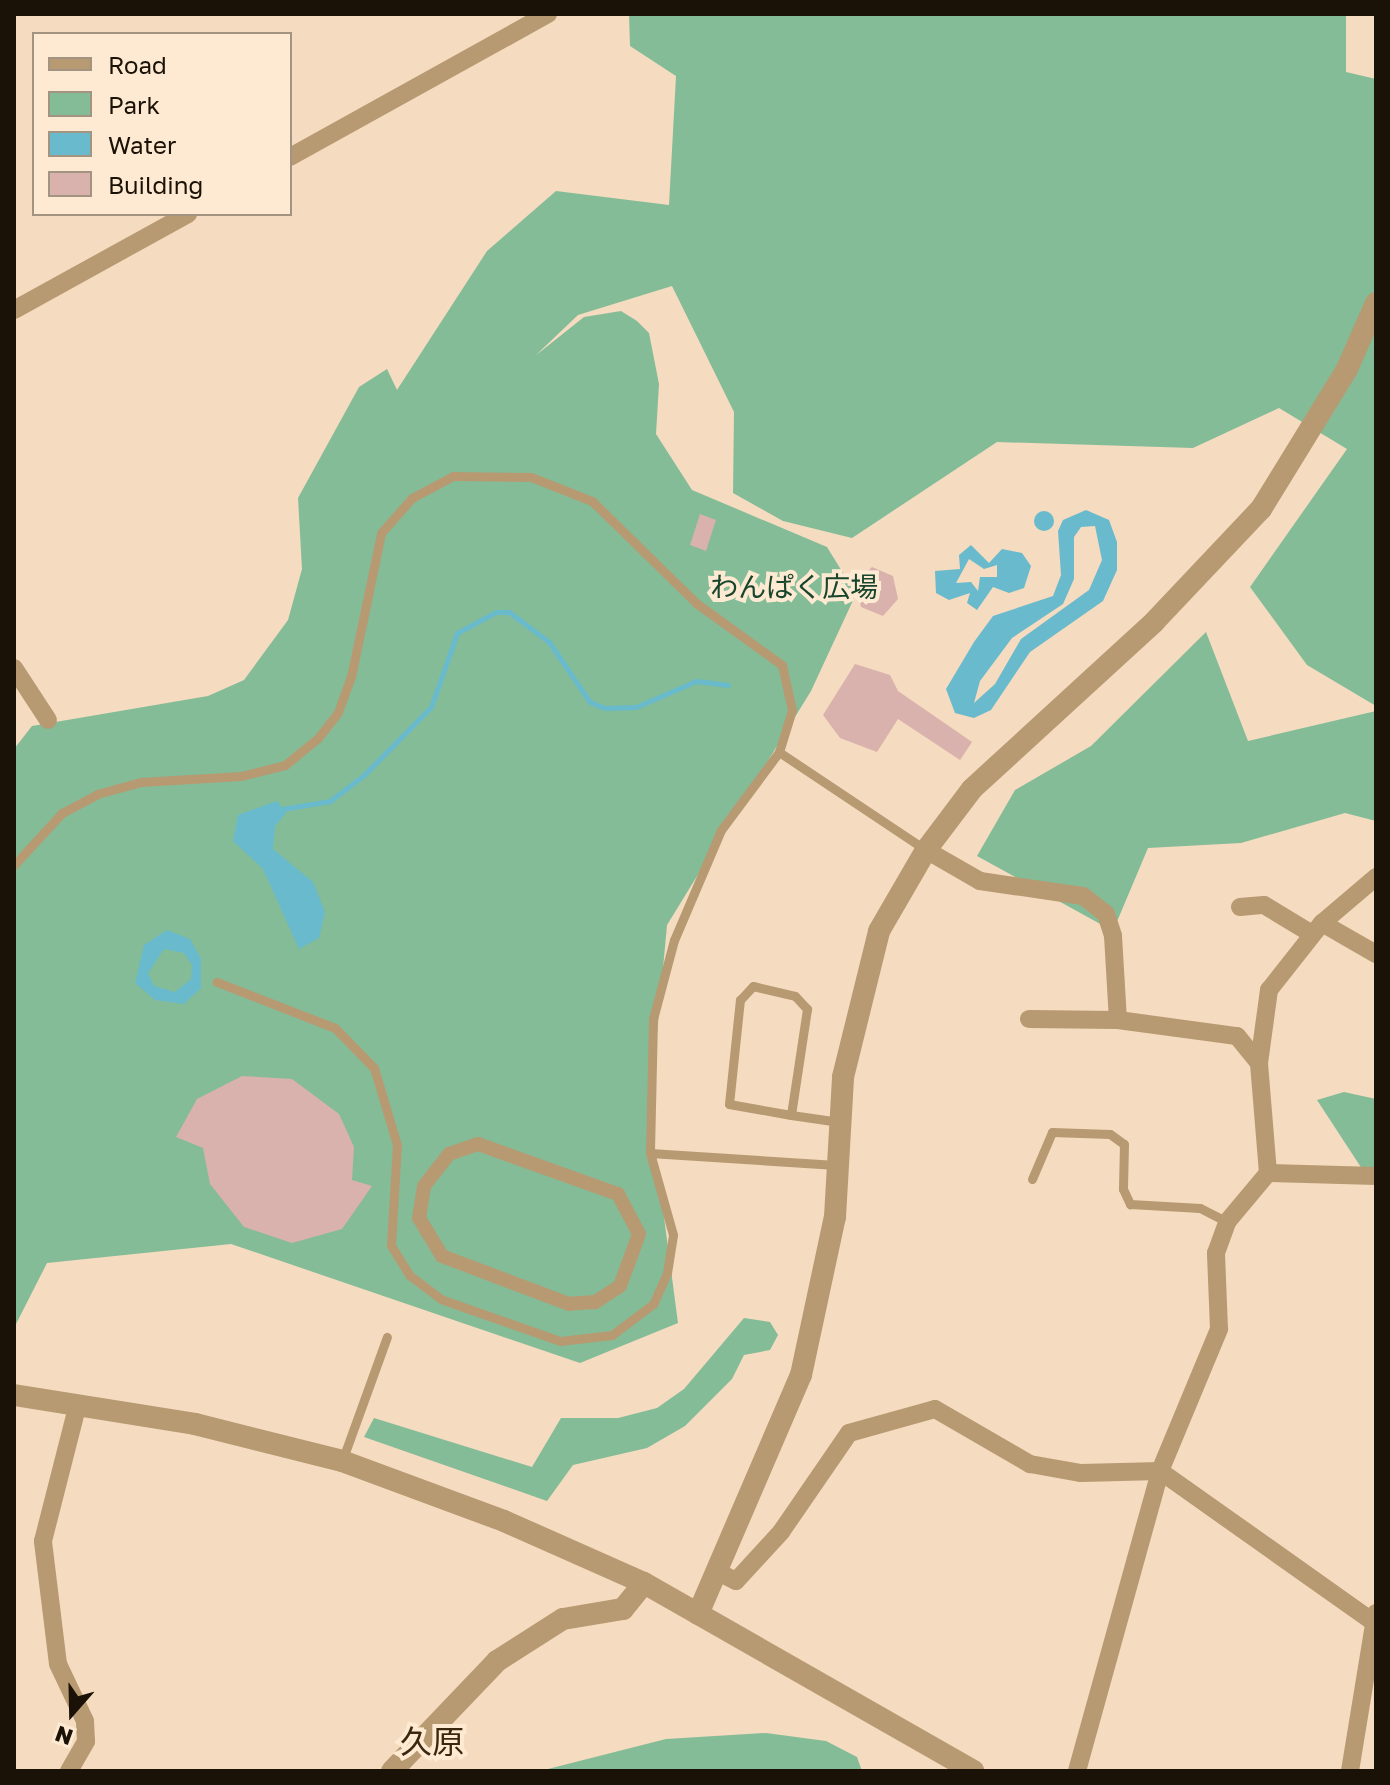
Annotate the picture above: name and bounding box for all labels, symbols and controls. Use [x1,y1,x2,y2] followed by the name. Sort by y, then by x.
[32,32,292,216] legend
[108,50,167,79] text: Road
[108,90,160,119] text: Park
[108,130,176,159] text: Water
[108,170,203,199] text: Building
[710,570,878,604] park label: わんぱく広場
[32,1673,112,1753] north arrow
[51,1720,76,1752] text: N
[400,1722,464,1760] district label: 久原

